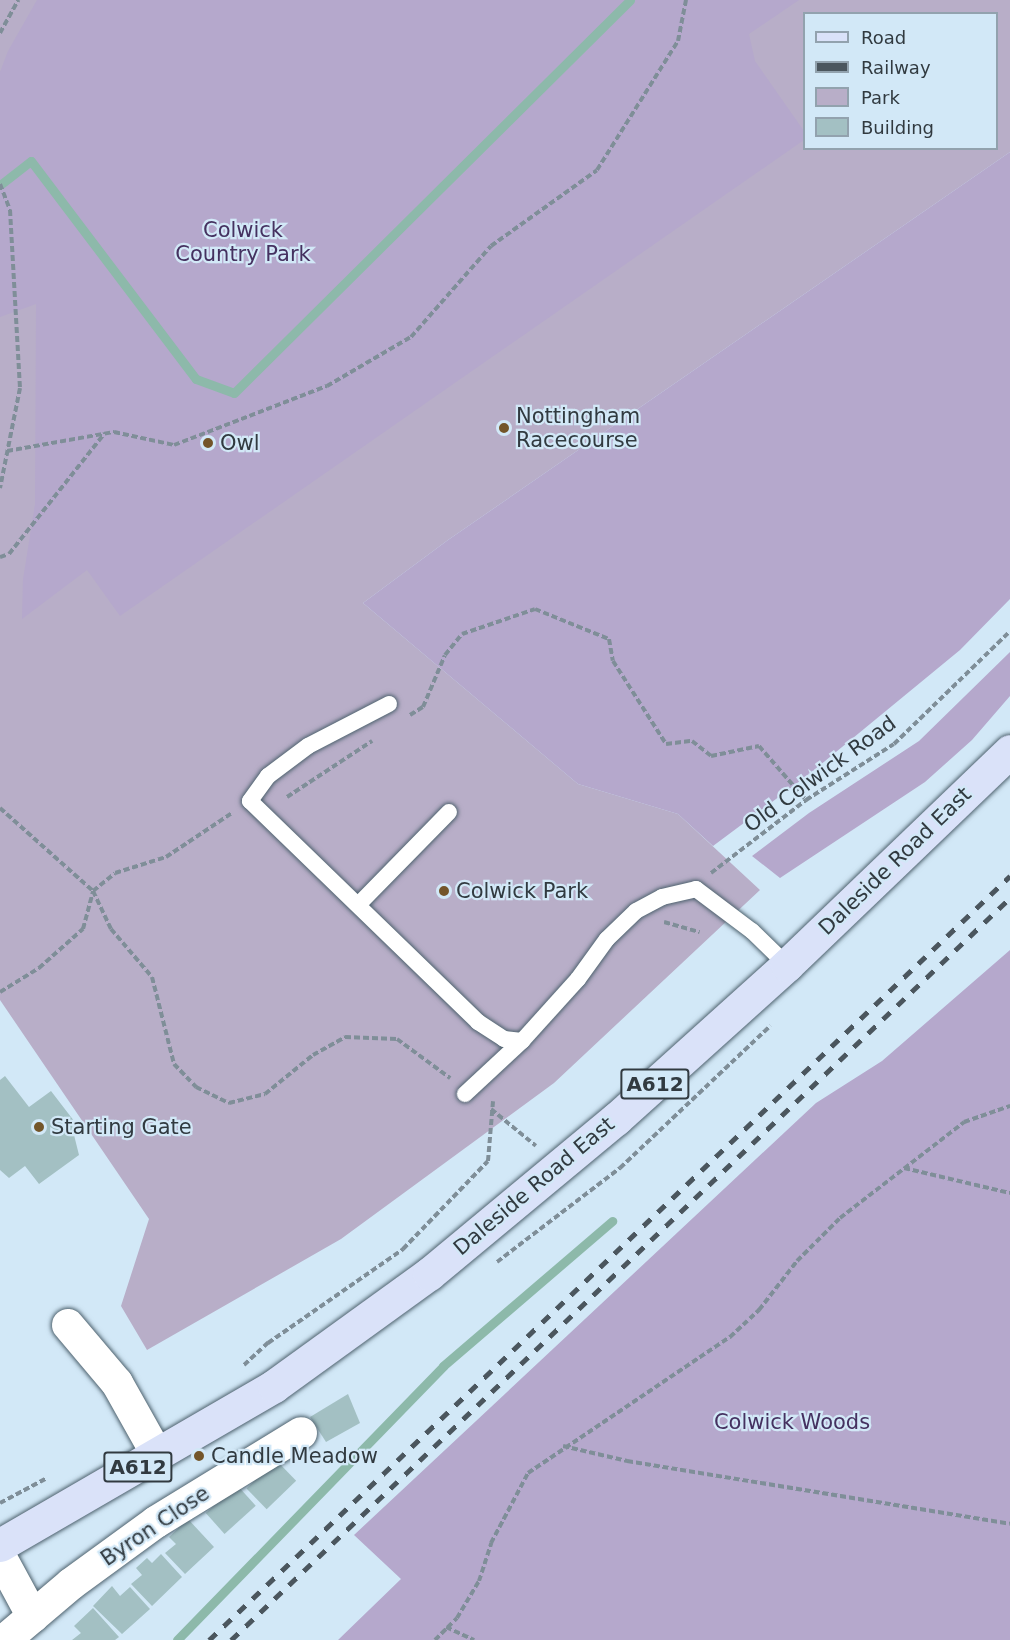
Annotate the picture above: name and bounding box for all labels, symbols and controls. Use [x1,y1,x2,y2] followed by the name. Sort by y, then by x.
[803,12,998,150] legend
[861,27,906,48] text: Road
[861,57,931,78] text: Railway
[861,87,900,108] text: Park
[861,117,934,138] text: Building
[175,217,311,267] park label: Colwick Country Park
[516,403,640,453] place label: Nottingham Racecourse
[497,421,511,435] marker: Nottingham Racecourse
[220,430,260,456] place label: Owl
[201,436,215,450] marker: Owl
[739,710,901,838] street label: Old Colwick Road
[814,782,976,940] street label: Daleside Road East
[456,878,588,904] place label: Colwick Park
[437,884,451,898] marker: Colwick Park
[619,1067,691,1101] road number: A612
[448,1111,620,1261] street label: Daleside Road East
[51,1114,192,1140] place label: Starting Gate
[32,1120,46,1134] marker: Starting Gate
[714,1409,870,1435] park label: Colwick Woods
[211,1443,378,1469] place label: Candle Meadow
[192,1449,206,1463] marker: Candle Meadow
[102,1450,174,1484] road number: A612
[96,1481,214,1571] street label: Byron Close

